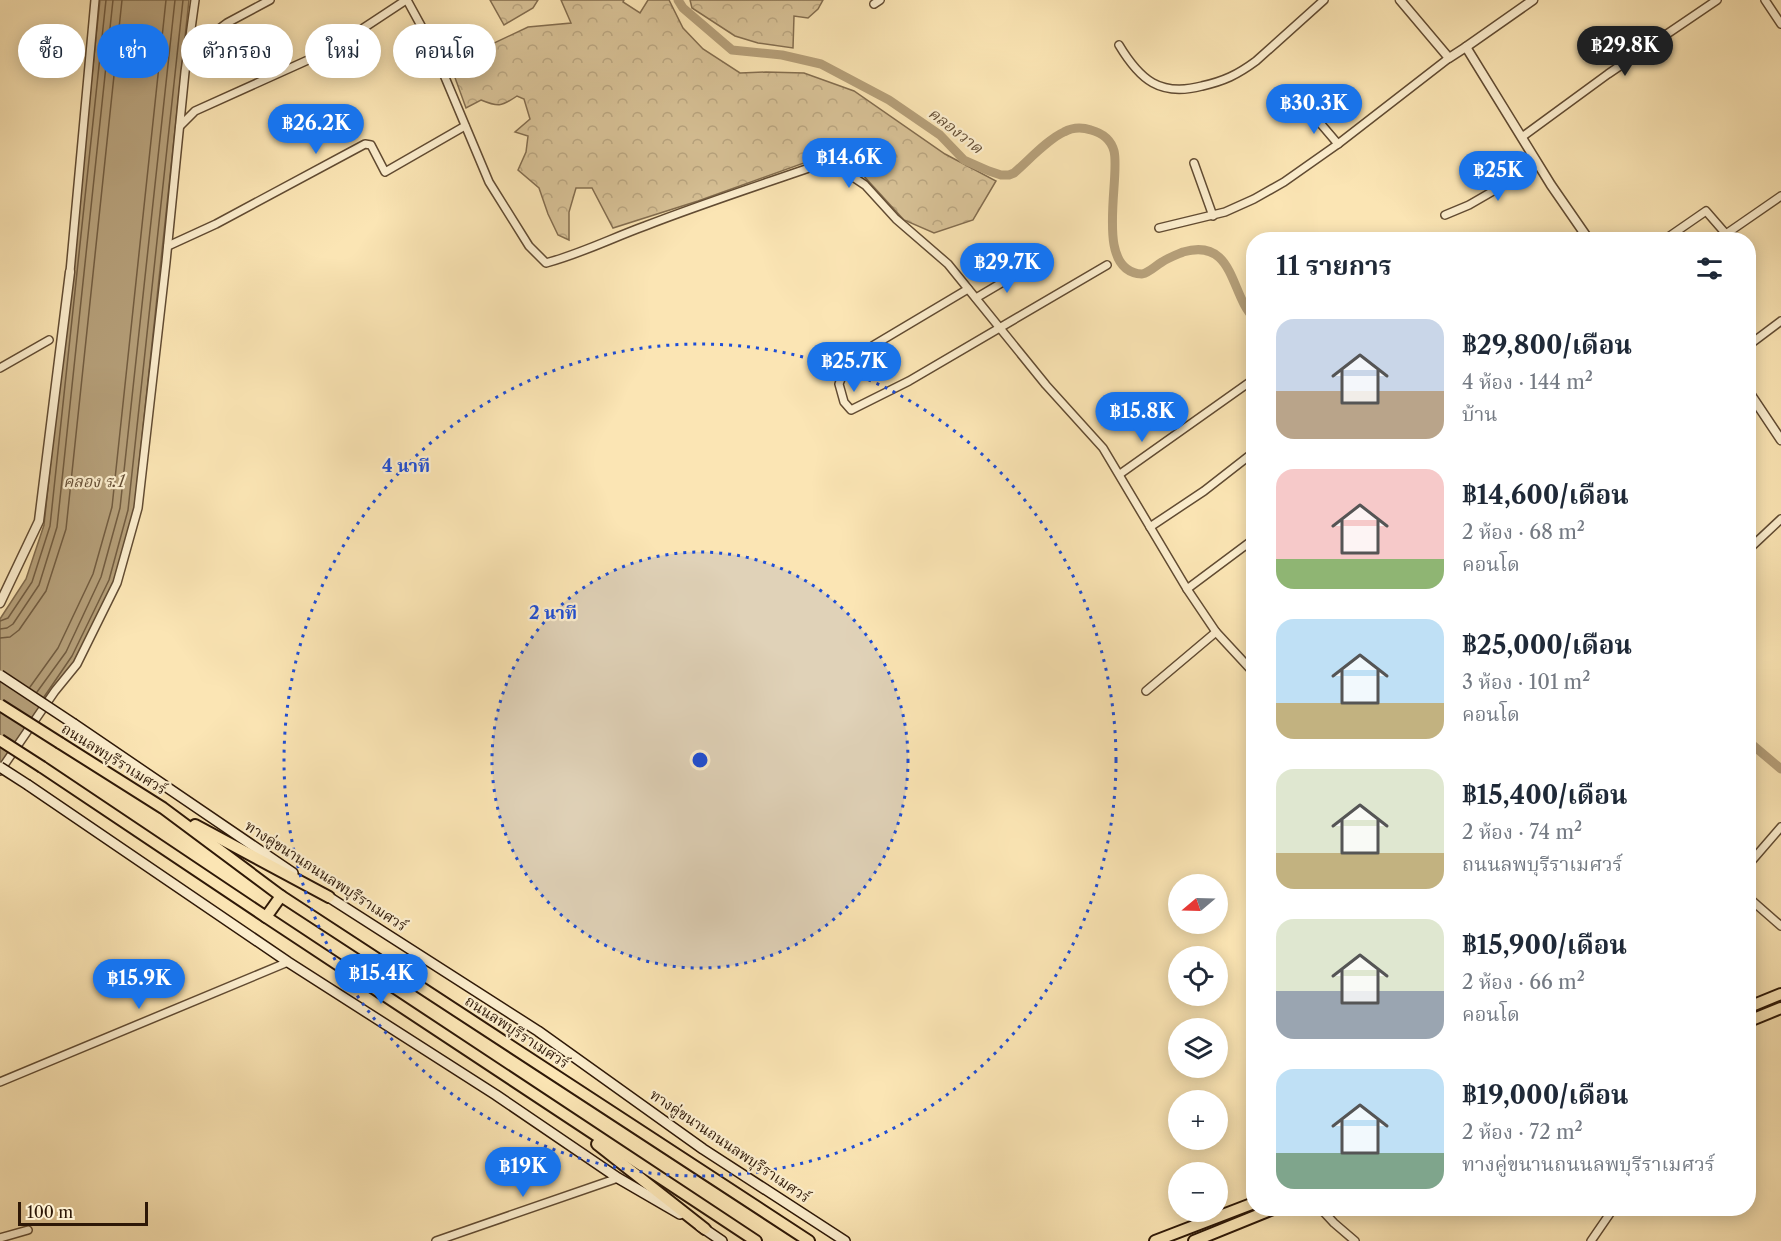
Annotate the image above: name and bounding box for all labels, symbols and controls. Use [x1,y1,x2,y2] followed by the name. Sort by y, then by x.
[18,24,85,78] chip: ซื้อ
[97,24,169,78] chip: เช่า
[181,24,293,78] chip: ตัวกรอง
[305,24,381,78] chip: ใหม่
[393,24,496,78] chip: คอนโด
[1576,26,1674,77] pin: ฿29.8K
[1591,33,1659,57] text: ฿29.8K
[1265,84,1363,135] pin: ฿30.3K
[1280,91,1348,115] text: ฿30.3K
[925,103,988,158] water label: คลองวาด
[267,104,365,155] pin: ฿26.2K
[282,111,350,135] text: ฿26.2K
[800,138,898,189] pin: ฿14.6K
[816,145,882,169] text: ฿14.6K
[1462,151,1534,202] pin: ฿25K
[1473,158,1523,182] text: ฿25K
[958,243,1056,294] pin: ฿29.7K
[974,250,1040,274] text: ฿29.7K
[1276,250,1392,282] text: 11 รายการ
[1693,252,1726,285] icon: filters
[1462,329,1632,361] text: ฿29,800/เดือน
[805,342,903,393] pin: ฿25.7K
[1324,343,1396,415] icon: home
[821,349,887,373] text: ฿25.7K
[1462,370,1593,394] text: 4 ห้อง · 144 m²
[1093,392,1191,443] pin: ฿15.8K
[1109,399,1175,423] text: ฿15.8K
[1462,402,1498,426] text: บ้าน
[382,455,430,477] text: 4 นาที
[63,471,126,491] water label: คลอง ร.1
[1462,479,1629,511] text: ฿14,600/เดือน
[1324,493,1396,565] icon: home
[1462,520,1585,544] text: 2 ห้อง · 68 m²
[1462,552,1520,576] text: คอนโด
[529,602,577,624] text: 2 นาที
[1462,629,1632,661] text: ฿25,000/เดือน
[1324,643,1396,715] icon: home
[1462,670,1590,694] text: 3 ห้อง · 101 m²
[1462,702,1520,726] text: คอนโด
[57,719,171,801] street label: ถนนลพบุรีราเมศวร์
[690,750,710,770] centre of rings
[1462,779,1628,811] text: ฿15,400/เดือน
[1324,793,1396,865] icon: home
[241,816,412,937] street label: ทางคู่ขนานถนนลพบุรีราเมศวร์
[1462,820,1582,844] text: 2 ห้อง · 74 m²
[1462,852,1622,876] text: ถนนลพบุรีราเมศวร์
[1168,874,1228,934] north arrow
[1168,874,1228,1222] map controls
[1462,929,1627,961] text: ฿15,900/เดือน
[1324,943,1396,1015] icon: home
[1168,946,1228,1006] button: locate
[332,954,430,1005] pin: ฿15.4K
[90,959,188,1010] pin: ฿15.9K
[349,961,413,985] text: ฿15.4K
[107,966,171,990] text: ฿15.9K
[1462,970,1585,994] text: 2 ห้อง · 66 m²
[461,991,574,1074] street label: ถนนลพบุรีราเมศวร์
[1462,1002,1520,1026] text: คอนโด
[1168,1018,1228,1078] button: layers
[1462,1079,1628,1111] text: ฿19,000/เดือน
[645,1085,815,1209] street label: ทางคู่ขนานถนนลพบุรีราเมศวร์
[1168,1090,1228,1150] button: +
[1324,1093,1396,1165] icon: home
[1462,1120,1583,1144] text: 2 ห้อง · 72 m²
[487,1147,559,1198] pin: ฿19K
[1462,1152,1715,1176] text: ทางคู่ขนานถนนลพบุรีราเมศวร์
[499,1154,547,1178] text: ฿19K
[1168,1162,1228,1222] button: −
[18,1199,148,1226] scale bar
[27,1202,73,1222] text: 100 m

